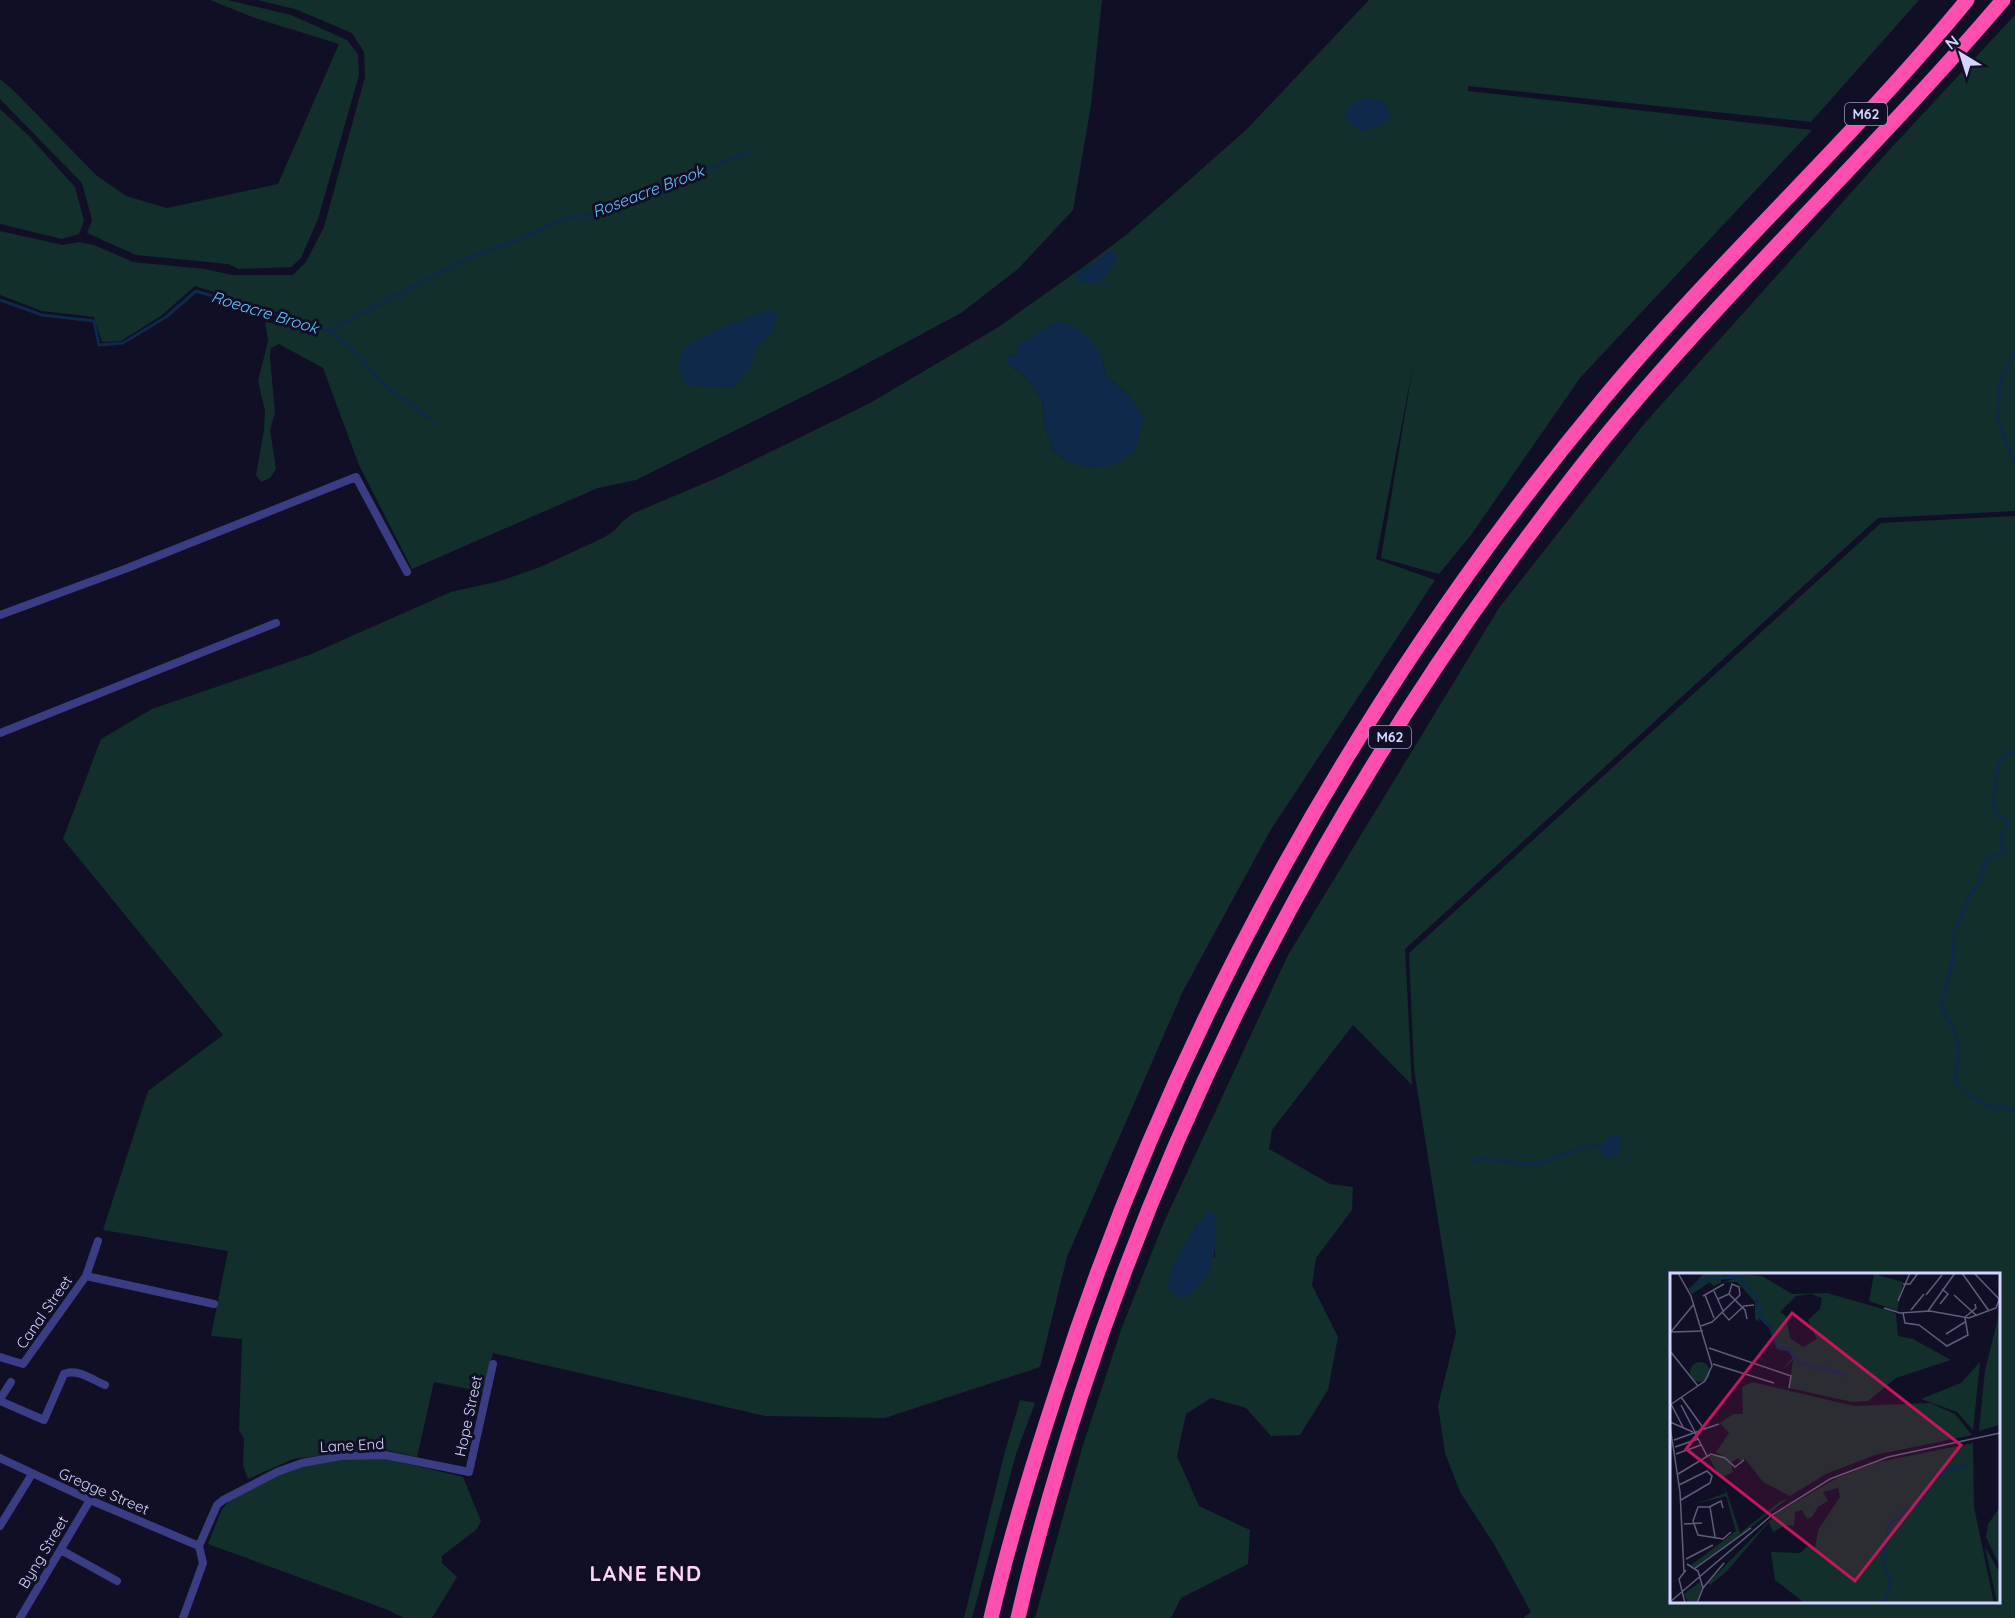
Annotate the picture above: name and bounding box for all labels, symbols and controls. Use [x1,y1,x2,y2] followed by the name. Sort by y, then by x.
[1931,24,1991,84] north arrow
[1941,31,1963,54] text: N
[1845,103,1887,125] road number: M62
[589,160,708,222] water label: Roseacre Brook
[209,286,322,338] water label: Roeacre Brook
[1369,726,1411,748] road number: M62
[12,1272,76,1352] street label: Canal Street
[1670,1273,2000,1603] inset map
[450,1374,486,1458] street label: Hope Street
[319,1434,385,1456] street label: Lane End
[56,1463,152,1519] street label: Gregge Street
[14,1512,72,1592] street label: Byng Street
[589,1560,703,1586] district label: LANE END

